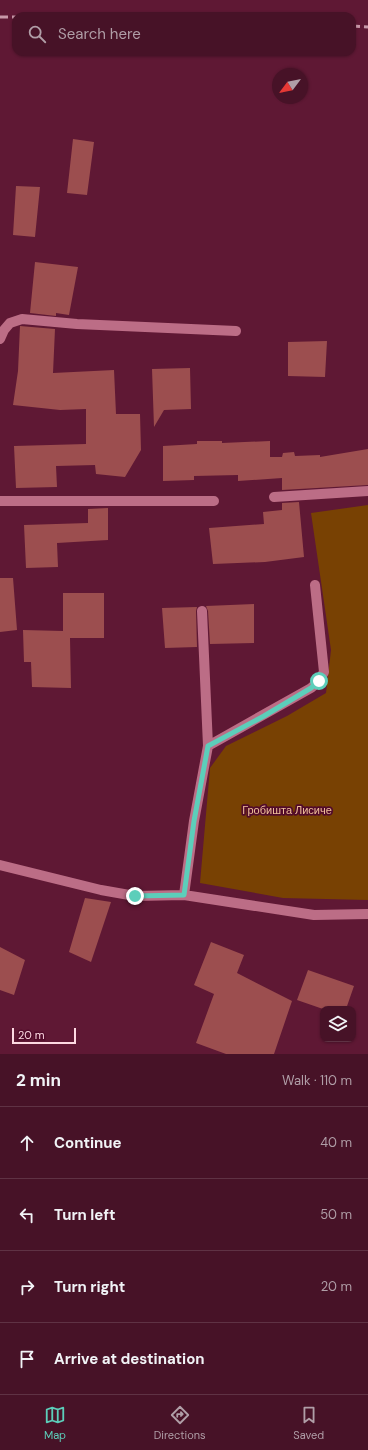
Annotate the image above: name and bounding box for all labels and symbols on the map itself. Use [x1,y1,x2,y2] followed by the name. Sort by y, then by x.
[272,68,308,104] north arrow
[310,672,328,690] route start
[242,803,332,817] park label: Гробишта Лисиче
[126,887,144,905] route end
[12,1026,76,1045] scale bar

